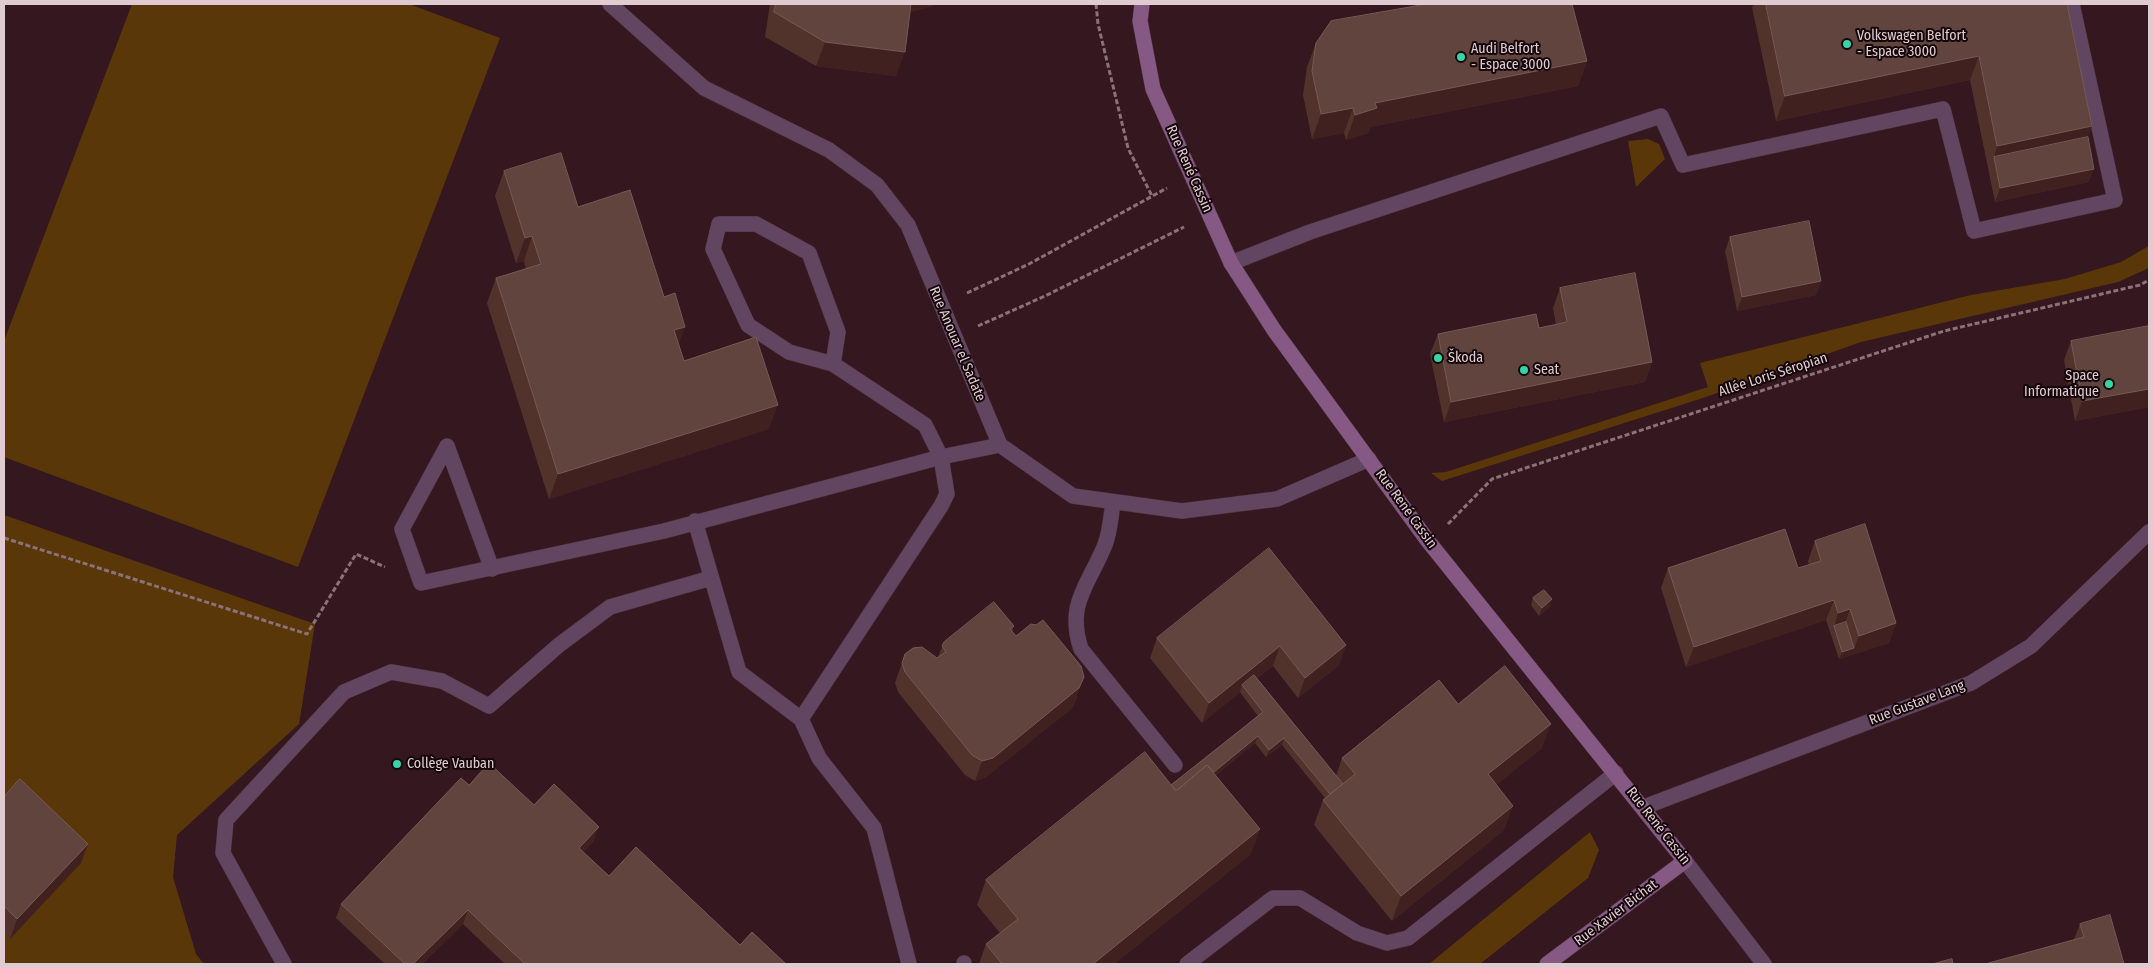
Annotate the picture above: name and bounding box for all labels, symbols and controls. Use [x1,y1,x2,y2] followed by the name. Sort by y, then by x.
[1857,28,1966,60] place label: Volkswagen Belfort - Espace 3000
[1841,38,1853,50] marker: Volkswagen Belfort - Espace 3000
[1471,41,1550,74] place label: Audi Belfort - Espace 3000
[1455,51,1467,63] marker: Audi Belfort - Espace 3000
[1162,123,1216,215] street label: Rue René Cassin
[925,284,989,404] street label: Rue Anouar el Sadate
[1716,349,1830,401] street label: Allée Loris Séropian
[1448,350,1483,366] place label: Škoda
[1432,352,1444,364] marker: Škoda
[1534,362,1559,378] place label: Seat
[1518,364,1530,376] marker: Seat
[2024,368,2099,401] place label: Space Informatique
[2103,378,2115,390] marker: Space Informatique
[1372,466,1440,552] street label: Rue René Cassin
[1867,677,1967,729] street label: Rue Gustave Lang
[407,756,494,772] place label: Collège Vauban
[391,758,403,770] marker: Collège Vauban
[1623,784,1693,868] street label: Rue René Cassin
[1571,876,1661,950] street label: Rue Xavier Bichat

